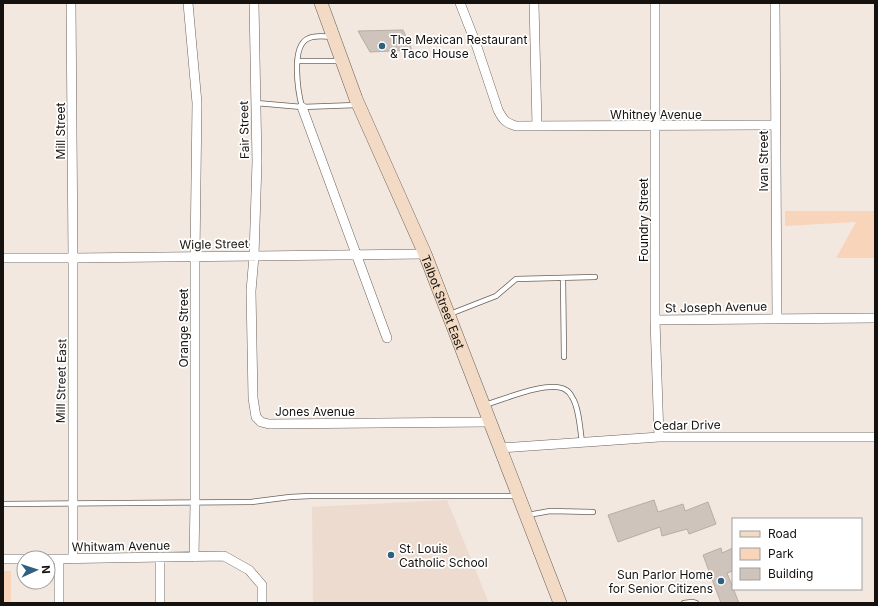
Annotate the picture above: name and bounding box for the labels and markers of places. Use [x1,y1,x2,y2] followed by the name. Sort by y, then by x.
[390,32,527,61] place label: The Mexican Restaurant & Taco House
[377,41,387,51] marker: The Mexican Restaurant & Taco House
[399,541,488,570] place label: St. Louis Catholic School
[386,550,396,560] marker: St. Louis Catholic School
[609,567,713,596] place label: Sun Parlor Home for Senior Citizens
[716,576,726,586] marker: Sun Parlor Home for Senior Citizens

